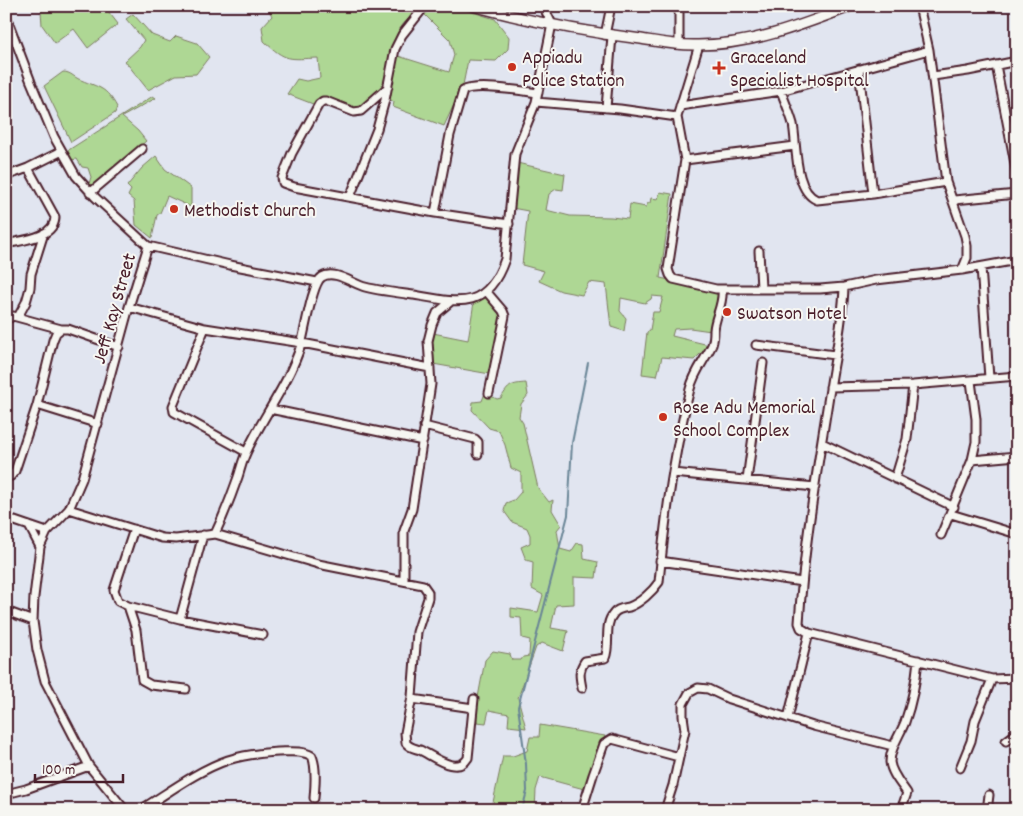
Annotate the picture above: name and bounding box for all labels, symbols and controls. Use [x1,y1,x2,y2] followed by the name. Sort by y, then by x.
[522,45,625,96] place label: Appiadu Police Station
[730,45,869,96] place label: Graceland Specialist Hospital
[506,61,518,73] marker: Appiadu Police Station
[712,61,726,75] marker: Graceland Specialist Hospital
[184,198,316,226] place label: Methodist Church
[168,203,180,215] marker: Methodist Church
[87,250,145,368] street label: Jeff Kay Street
[737,301,847,329] place label: Swatson Hotel
[721,306,733,318] marker: Swatson Hotel
[673,395,816,446] place label: Rose Adu Memorial School Complex
[657,411,669,423] marker: Rose Adu Memorial School Complex
[35,751,122,783] scale bar
[42,760,75,782] text: 100 m

